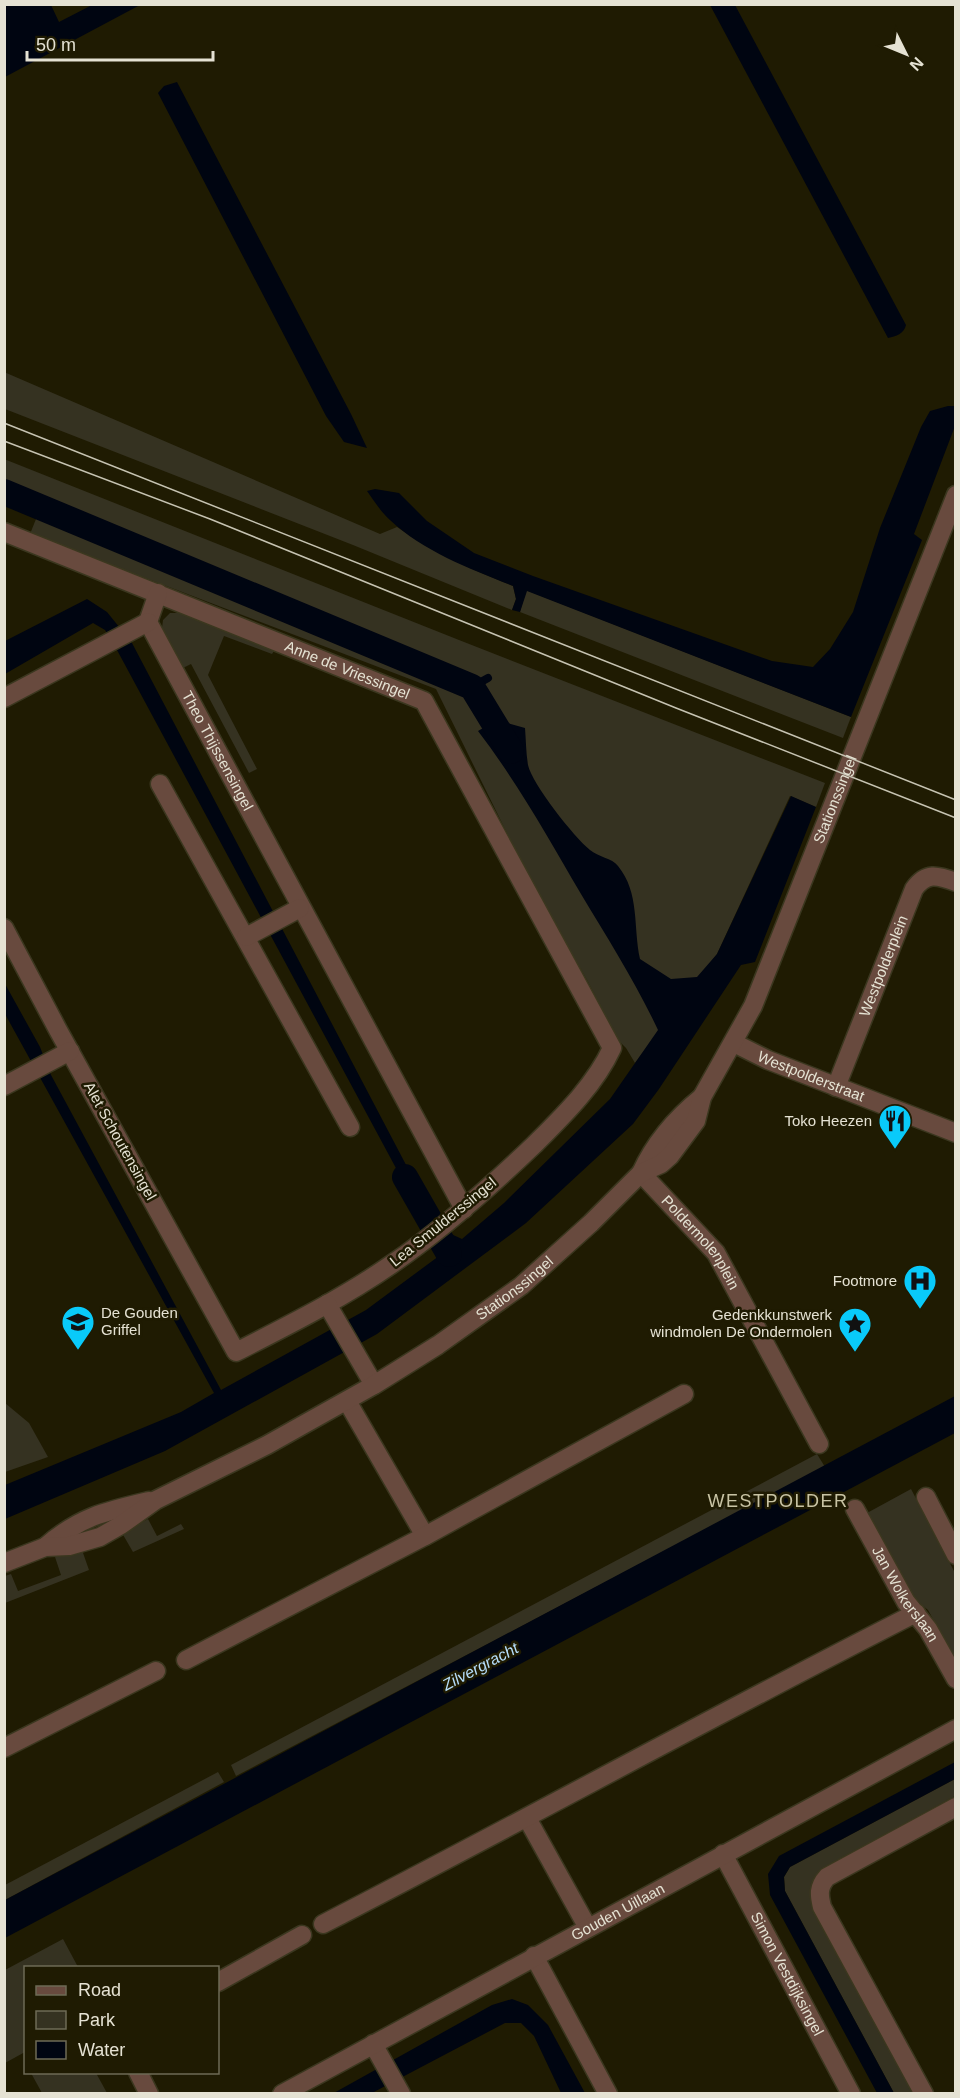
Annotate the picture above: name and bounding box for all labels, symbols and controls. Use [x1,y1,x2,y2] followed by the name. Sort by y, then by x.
[27,24,213,62] scale bar
[876,24,936,84] north arrow
[36,35,76,55] text: 50 m
[906,54,927,74] text: N
[283,637,412,702] street label: Anne de Vriessingel
[179,688,257,813] street label: Theo Thijssensingel
[809,753,860,846] street label: Stationssingel
[856,913,911,1019] street label: Westpolderplein
[755,1047,868,1105] street label: Westpolderstraat
[81,1079,160,1203] street label: Alet Schoutensingel
[877,1103,913,1150] restaurant icon: Toko Heezen
[784,1112,872,1129] place label: Toko Heezen
[386,1174,499,1270] street label: Lea Smulderssingel
[658,1192,743,1292] street label: Poldermolenplein
[473,1252,556,1323] street label: Stationssingel
[902,1263,938,1310] hospital icon: Footmore
[833,1272,897,1289] place label: Footmore
[60,1304,96,1351] school or university icon: De Gouden Griffel
[101,1304,178,1338] place label: De Gouden Griffel
[649,1306,832,1340] place label: Gedenkkunstwerk windmolen De Ondermolen
[837,1306,873,1353] place icon: Gedenkkunstwerk windmolen De Ondermolen
[707,1491,849,1511] district label: WESTPOLDER
[869,1543,942,1645] street label: Jan Wolkerslaan
[438,1639,522,1694] water label: Zilvergracht
[568,1880,667,1944] street label: Gouden Uillaan
[748,1909,827,2039] street label: Simon Vestdijksingel
[24,1966,219,2074] legend
[78,1980,121,2000] text: Road
[78,2010,116,2030] text: Park
[78,2040,125,2060] text: Water

